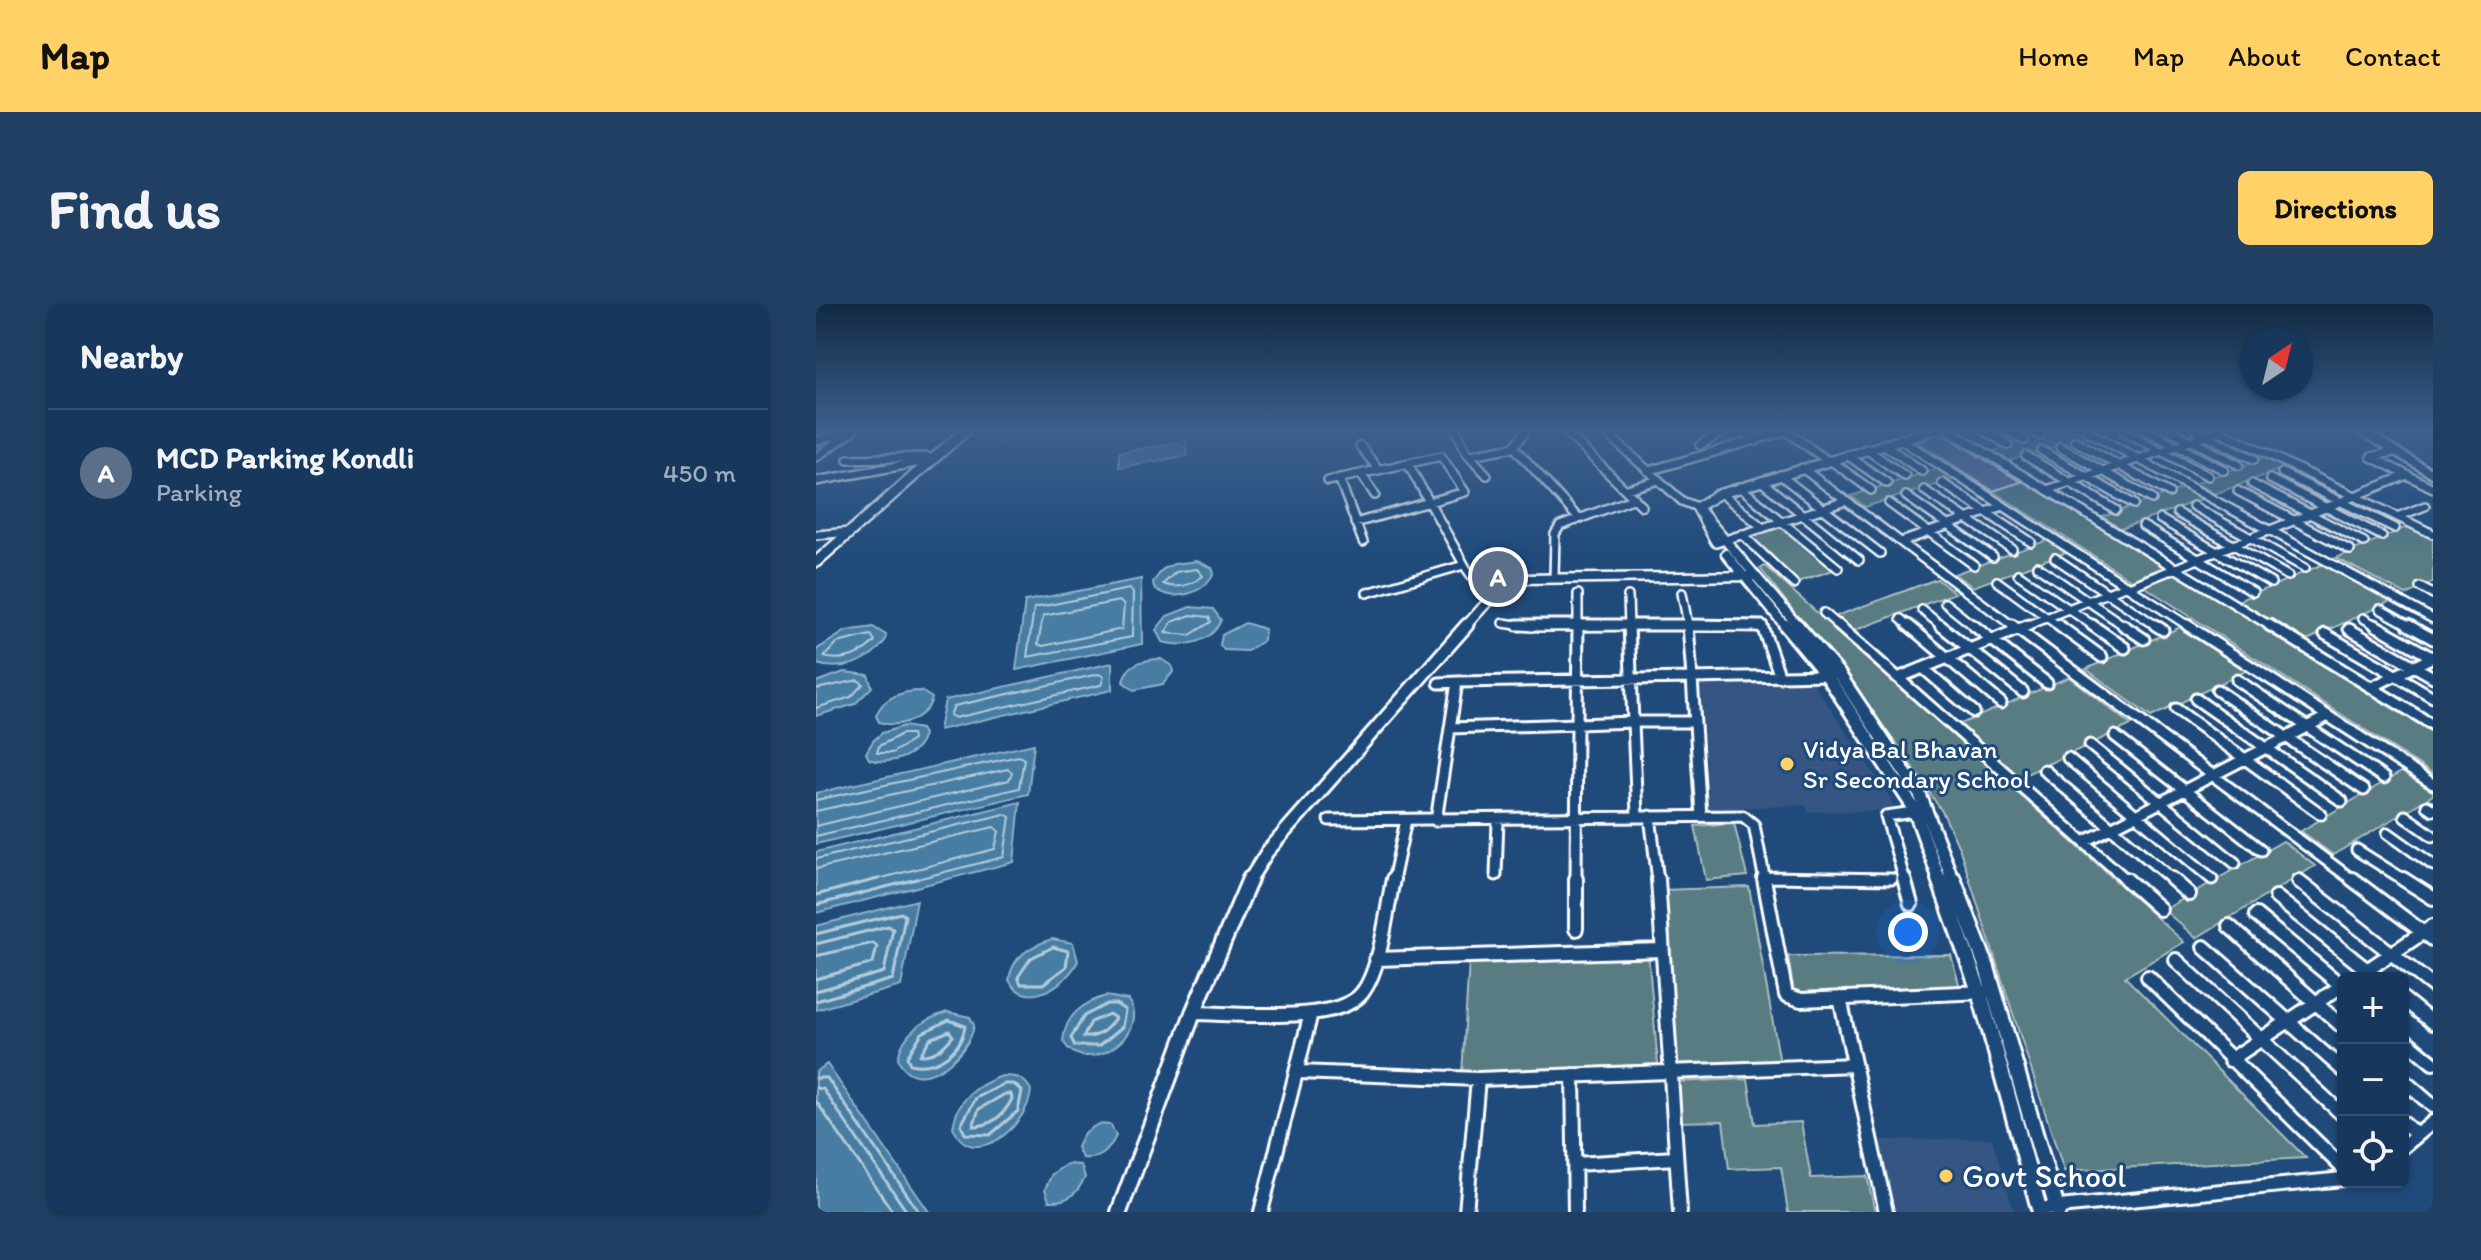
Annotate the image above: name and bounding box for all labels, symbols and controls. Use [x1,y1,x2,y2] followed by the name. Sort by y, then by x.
[40,33,110,79] text: Map
[2018,39,2089,73] text: Home
[2133,39,2184,73] text: Map
[2228,39,2301,73] text: About
[2345,39,2441,73] text: Contact
[2238,171,2433,245] button: Directions
[48,175,221,242] text: Find us
[2241,328,2313,400] north arrow
[80,336,183,377] text: Nearby
[156,439,414,476] text: MCD Parking Kondli
[98,457,114,489] text: A
[663,457,736,489] text: 450 m
[156,476,242,508] text: Parking
[1472,547,1524,607] pin: A
[1803,733,2030,795] place label: Vidya Bal Bhavan Sr Secondary School
[1778,755,1796,773] marker: Vidya Bal Bhavan Sr Secondary School
[1888,912,1928,952] your location
[2337,972,2409,1188] map controls
[2337,972,2409,1044] button: +
[2337,1044,2409,1116] button: −
[2337,1116,2409,1188] button: locate
[1962,1157,2126,1195] place label: Govt School
[1937,1167,1955,1185] marker: Govt School

